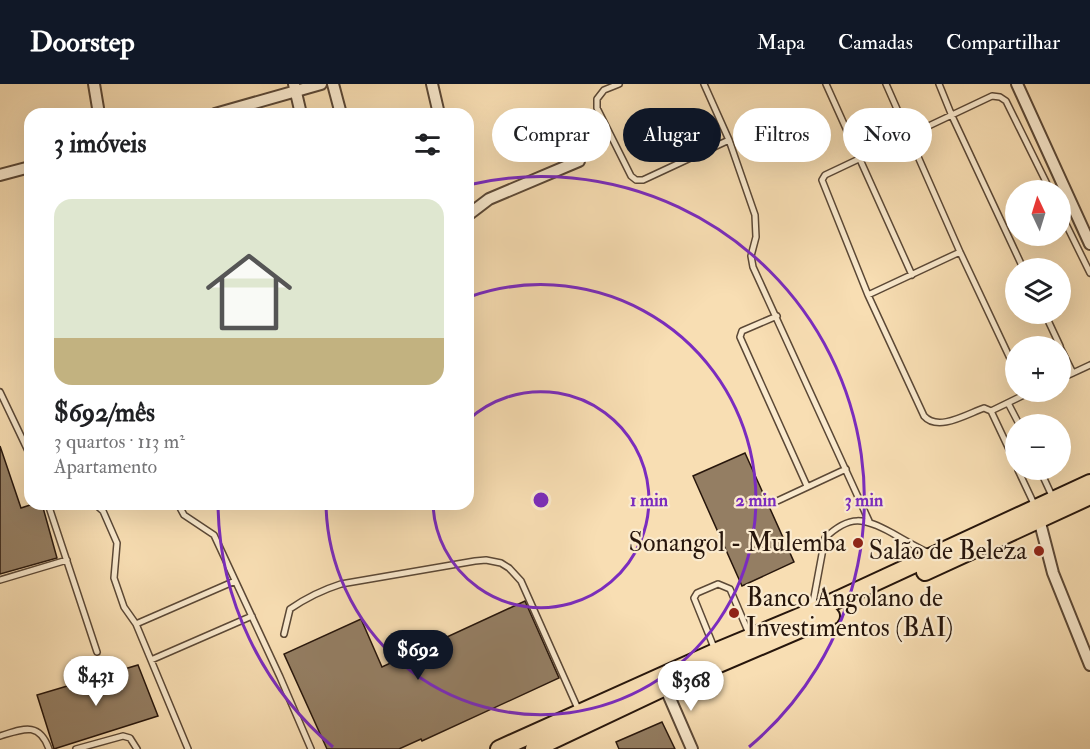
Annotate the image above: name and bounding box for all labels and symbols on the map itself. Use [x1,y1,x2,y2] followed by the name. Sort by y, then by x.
[1005,180,1071,246] north arrow
[630,489,669,512] text: 1 min
[736,489,777,512] text: 2 min
[845,489,884,512] text: 3 min
[531,490,551,510] centre of rings
[629,527,846,559] place label: Sonangol - Mulemba
[869,535,1027,567] place label: Salão de Beleza
[851,536,865,550] marker: Sonangol - Mulemba
[1032,544,1046,558] marker: Salão de Beleza
[746,582,953,644] place label: Banco Angolano de Investimentos (BAI)
[727,606,741,620] marker: Banco Angolano de Investimentos (BAI)
[382,630,454,681] pin: $692
[60,656,132,707] pin: $431
[655,661,727,712] pin: $368

